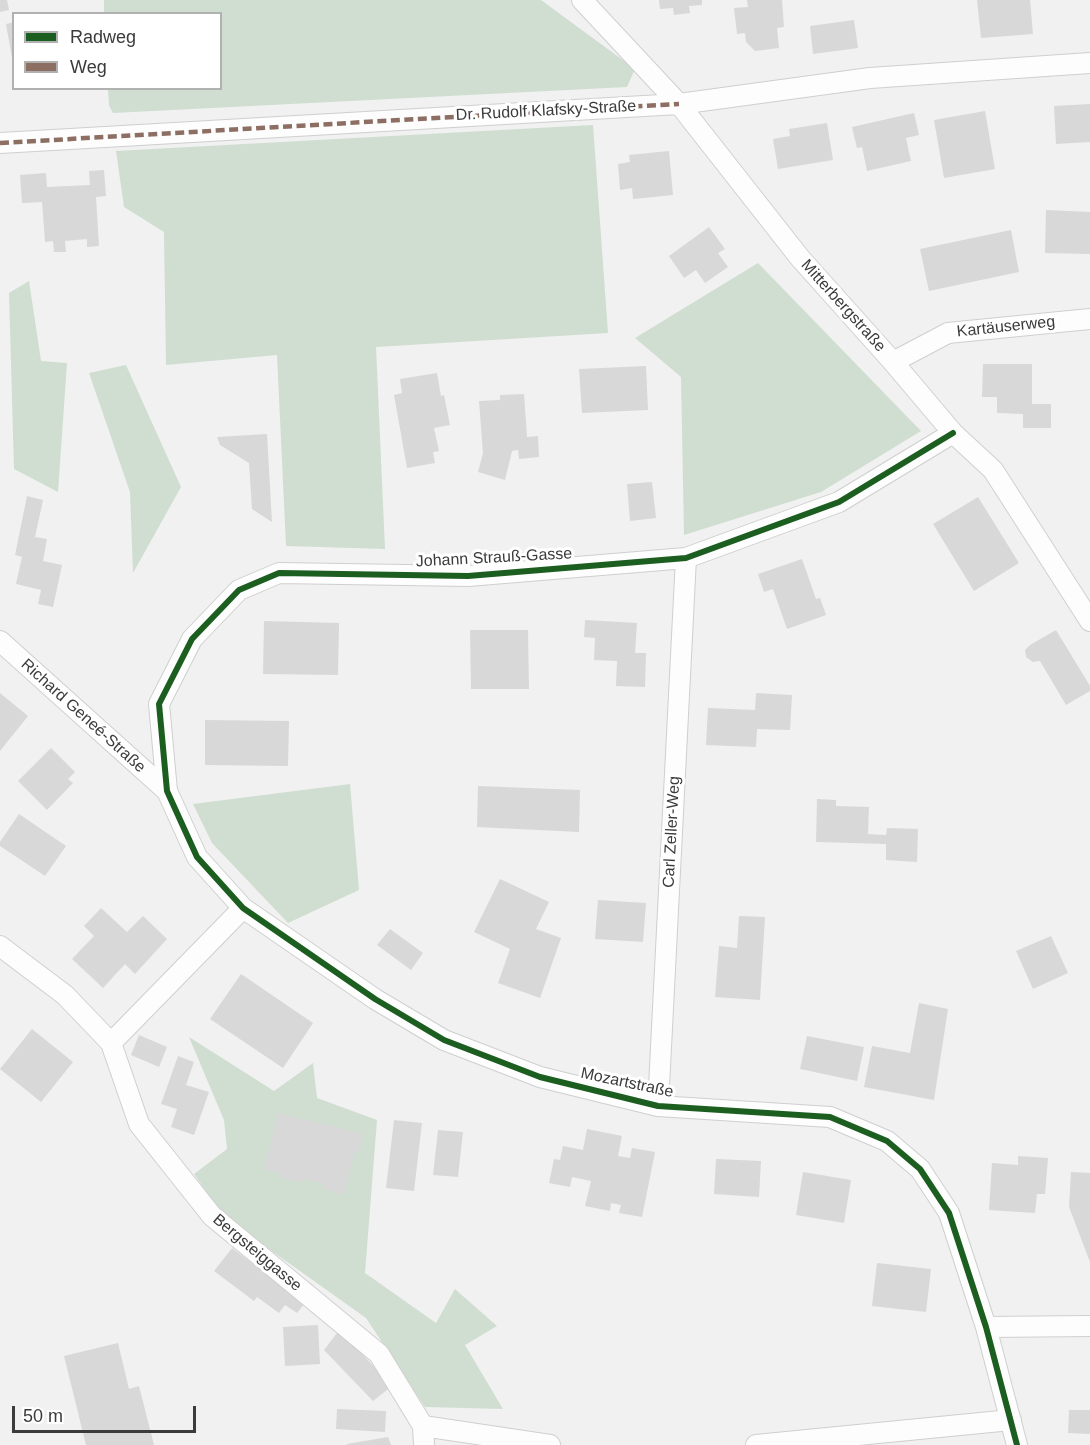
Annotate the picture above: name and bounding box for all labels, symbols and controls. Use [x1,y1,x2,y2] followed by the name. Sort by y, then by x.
[12,12,222,90] legend
[70,27,136,47] text: Radweg
[70,57,107,77] text: Weg
[455,97,637,125] street label: Dr. Rudolf Klafsky-Straße
[797,256,889,356] street label: Mitterbergstraße
[956,312,1056,342] street label: Kartäuserweg
[415,544,573,572] street label: Johann Strauß-Gasse
[17,655,149,777] street label: Richard Geneé-Straße
[659,776,685,888] street label: Carl Zeller-Weg
[579,1064,675,1102] street label: Mozartstraße
[209,1210,305,1296] street label: Bergsteiggasse
[15,1394,200,1432] scale bar
[23,1406,63,1426] text: 50 m

